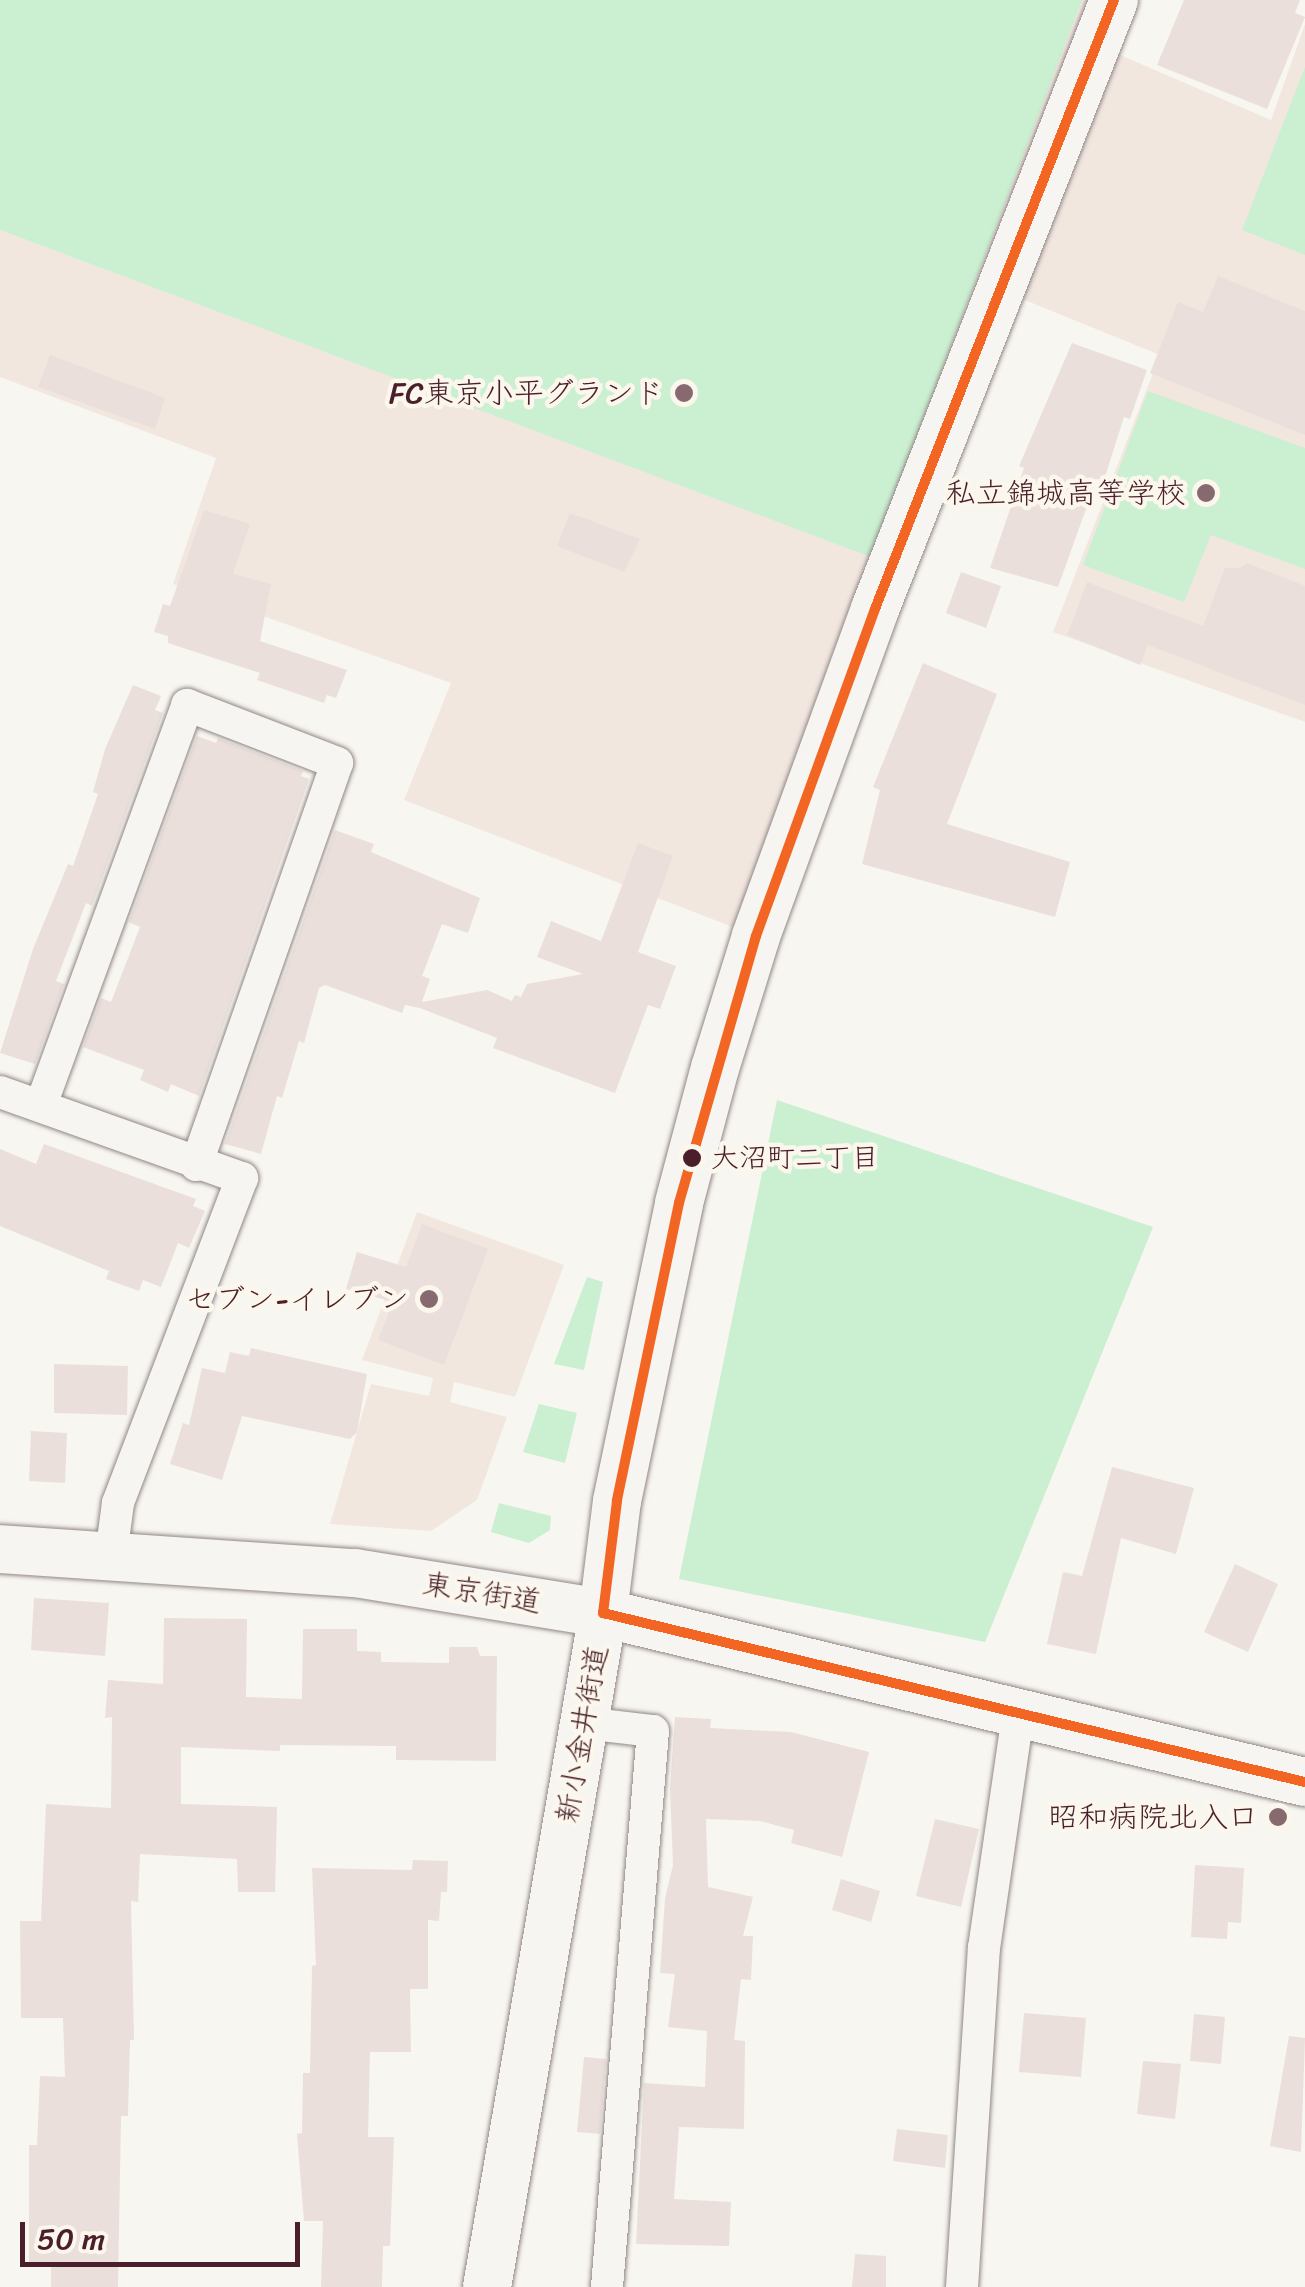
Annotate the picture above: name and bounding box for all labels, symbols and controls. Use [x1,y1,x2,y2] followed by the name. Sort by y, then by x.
[389,375,664,411] place label: FC東京小平グランド
[673,382,695,404] marker: FC東京小平グランド
[946,475,1186,511] place label: 私立錦城高等学校
[1195,482,1217,504] marker: 私立錦城高等学校
[711,1141,879,1175] place label: 大沼町二丁目
[682,1148,702,1168] marker: 大沼町二丁目
[185,1281,409,1317] place label: セブン-イレブン
[418,1288,440,1310] marker: セブン-イレブン
[420,1566,544,1620] street label: 東京街道
[549,1642,615,1826] street label: 新小金井街道
[1048,1799,1258,1835] place label: 昭和病院北入口
[1267,1806,1289,1828] marker: 昭和病院北入口
[25,2202,305,2264] scale bar
[37,2212,105,2266] text: 50 m

